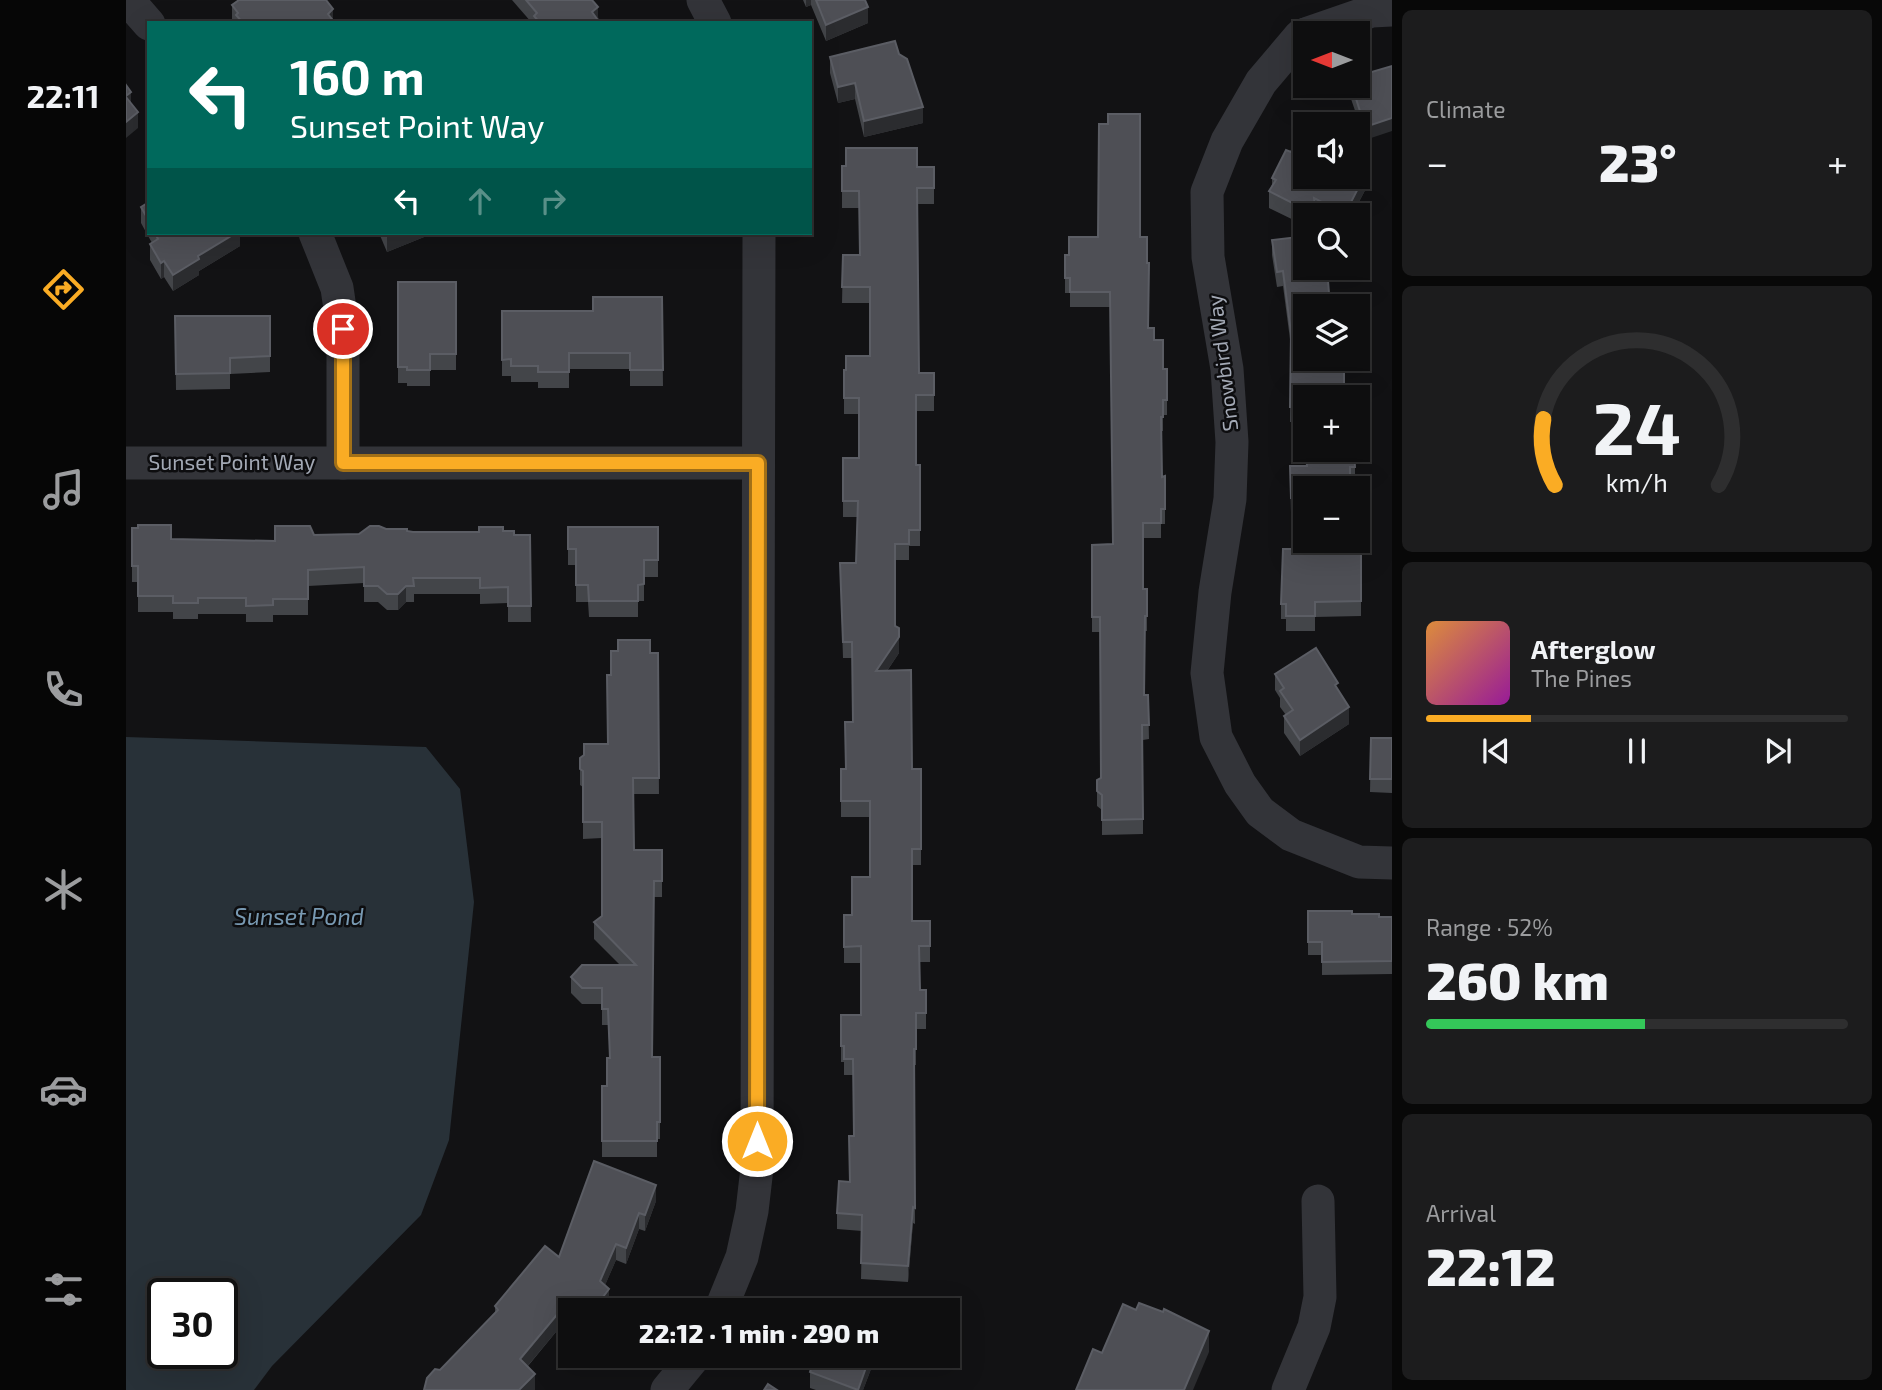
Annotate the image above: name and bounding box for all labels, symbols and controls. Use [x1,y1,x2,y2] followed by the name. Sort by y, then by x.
[1293,21,1370,98] north arrow
[1293,21,1370,553] map controls
[290,46,425,105] text: 160 m
[175,49,266,140] icon: left
[26,76,100,114] text: 22:11
[1426,95,1506,123] text: Climate
[290,106,544,144] text: Sunset Point Way
[1293,112,1370,189] button: sound
[1599,130,1677,192] text: 23°
[1426,139,1448,185] text: −
[1827,139,1848,185] text: +
[388,182,426,220] icon: left
[461,182,499,220] icon: ahead
[534,182,572,220] icon: right
[1293,203,1370,280] button: search
[39,265,88,314] icon: directions
[1201,294,1242,433] street label: Snowbird Way
[1293,294,1370,371] button: layers
[313,299,373,359] pin
[324,310,362,348] icon: arrive
[1593,382,1681,470] text: 24
[1293,385,1370,462] button: +
[149,449,315,474] street label: Sunset Point Way
[39,465,88,514] icon: music
[1606,467,1668,497] text: km/h
[1293,476,1370,553] button: −
[1531,633,1656,664] text: Afterglow
[1531,664,1632,692] text: The Pines
[39,665,88,714] icon: phone
[1477,732,1515,770] icon: previous
[1618,732,1656,770] icon: pause
[1759,732,1797,770] icon: next
[39,865,88,914] icon: climate
[234,902,364,930] water label: Sunset Pond
[1426,913,1553,941] text: Range · 52%
[1426,948,1609,1010] text: 260 km
[39,1065,88,1114] icon: car
[720,1104,794,1178] position arrow
[1426,1199,1496,1227] text: Arrival
[1426,1234,1556,1296] text: 22:12
[39,1265,88,1314] icon: filters
[147,1278,238,1369] speed limit sign: 30
[639,1317,879,1348] text: 22:12 · 1 min · 290 m

